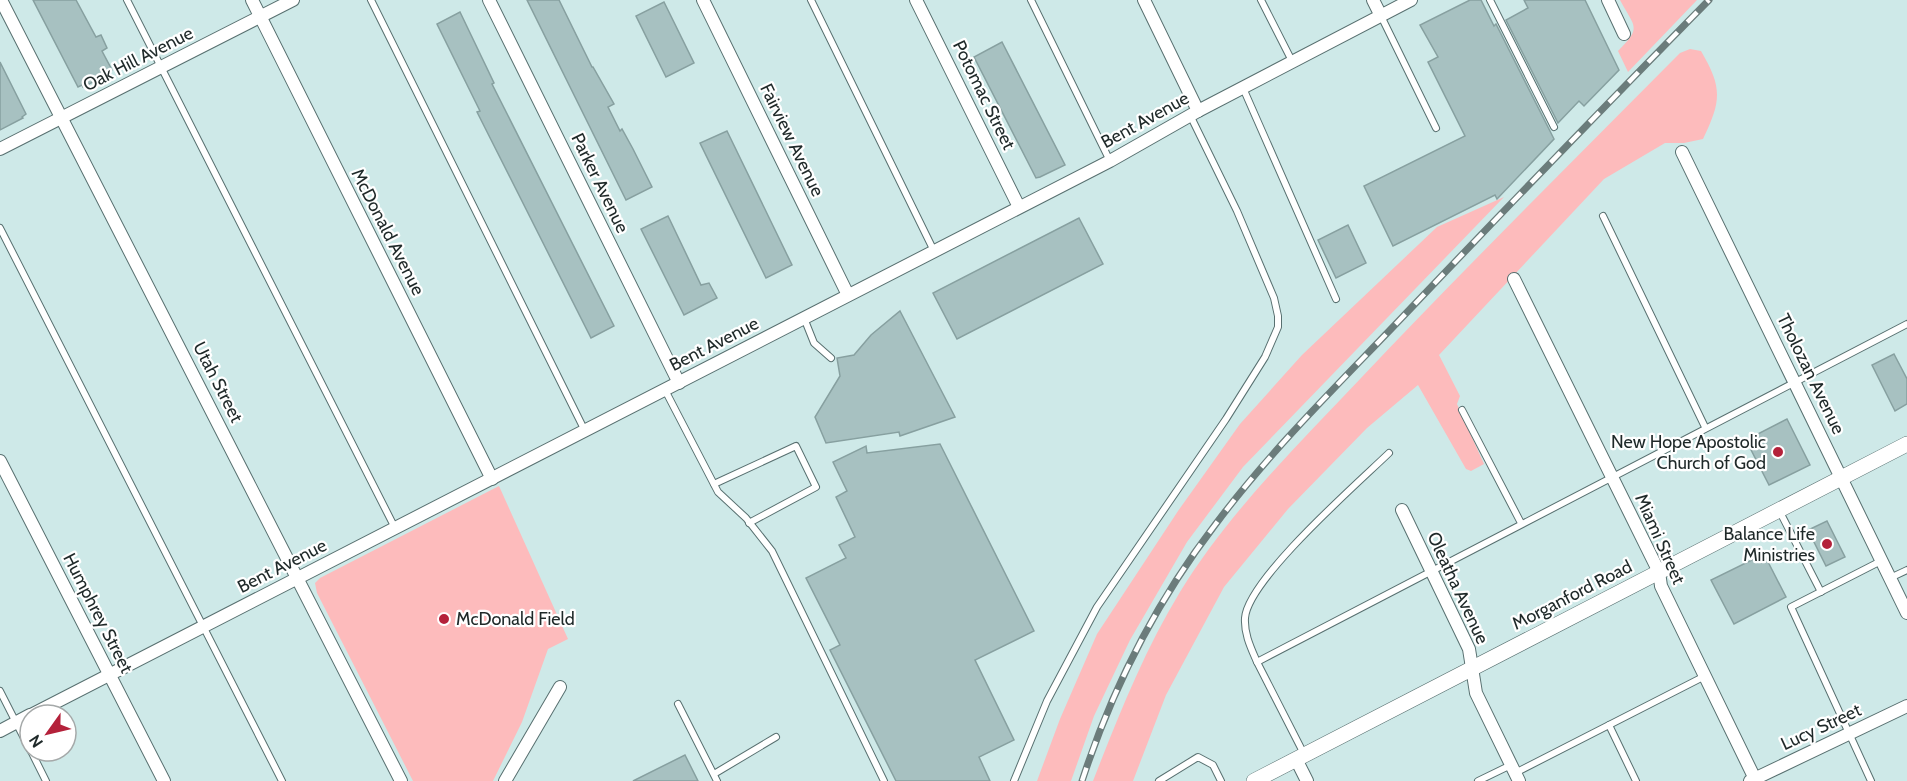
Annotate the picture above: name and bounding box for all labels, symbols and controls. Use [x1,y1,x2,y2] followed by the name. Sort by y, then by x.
[79,22,197,96] street label: Oak Hill Avenue
[948,37,1020,153] street label: Potomac Street
[755,80,829,200] street label: Fairview Avenue
[1097,87,1193,153] street label: Bent Avenue
[566,130,634,236] street label: Parker Avenue
[347,165,429,299] street label: McDonald Avenue
[1772,310,1850,438] street label: Tholozan Avenue
[666,312,762,376] street label: Bent Avenue
[188,338,248,426] street label: Utah Street
[1611,431,1766,474] place label: New Hope Apostolic Church of God
[1771,445,1785,459] marker: New Hope Apostolic Church of God
[1630,490,1690,588] street label: Miami Street
[1724,523,1815,566] place label: Balance Life Ministries
[1422,528,1494,648] street label: Oleatha Avenue
[234,534,330,598] street label: Bent Avenue
[1820,537,1834,551] marker: Balance Life Ministries
[58,549,138,677] street label: Humphrey Street
[1508,555,1636,635] street label: Morganford Road
[456,608,575,630] place label: McDonald Field
[437,612,451,626] marker: McDonald Field
[1777,699,1865,755] street label: Lucy Street
[18,703,78,763] north arrow
[25,731,47,751] text: N

